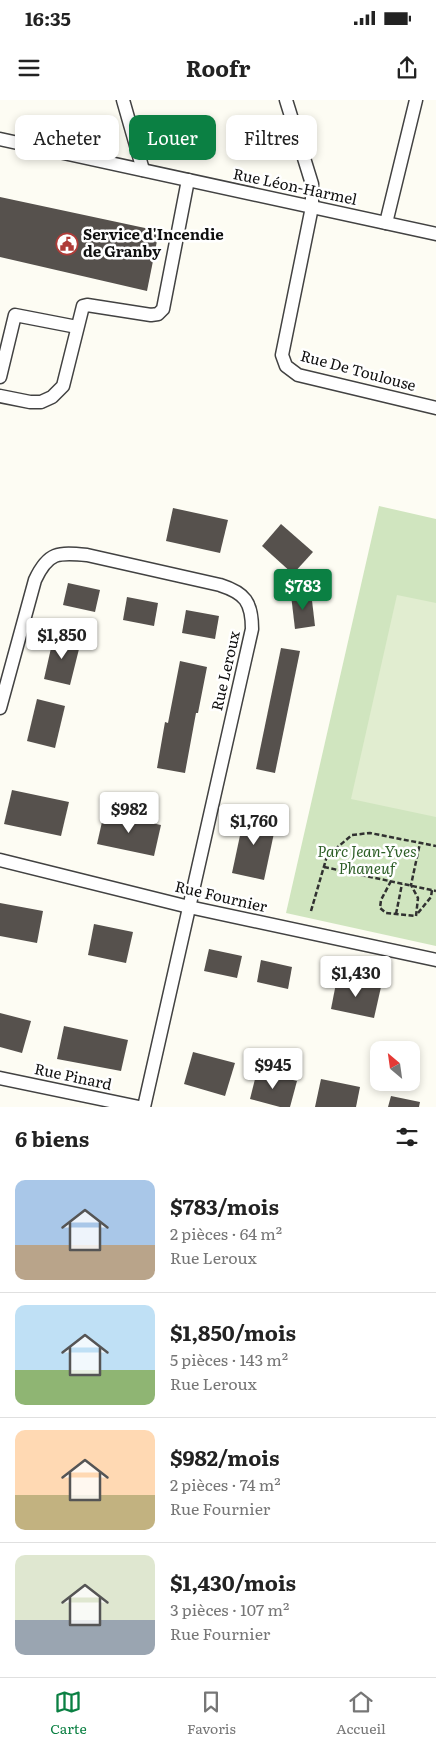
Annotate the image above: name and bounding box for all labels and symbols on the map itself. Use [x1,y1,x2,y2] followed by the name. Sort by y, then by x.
[231,161,360,210] street label: Rue Léon-Harmel
[83,222,224,262] place label: Service d'Incendie de Granby
[55,232,79,256] public building icon: Service d'Incendie de Granby
[298,343,419,396] street label: Rue De Toulouse
[273,568,333,611] pin: $783
[21,618,103,660] pin: $1,850
[204,628,245,713] street label: Rue Leroux
[99,792,159,834] pin: $982
[213,804,295,846] pin: $1,760
[317,839,417,879] park label: Parc Jean-Yves Phaneuf
[173,874,270,917] street label: Rue Fournier
[315,956,397,998] pin: $1,430
[370,1041,420,1091] north arrow
[243,1048,303,1090] pin: $945
[33,1056,114,1095] street label: Rue Pinard

